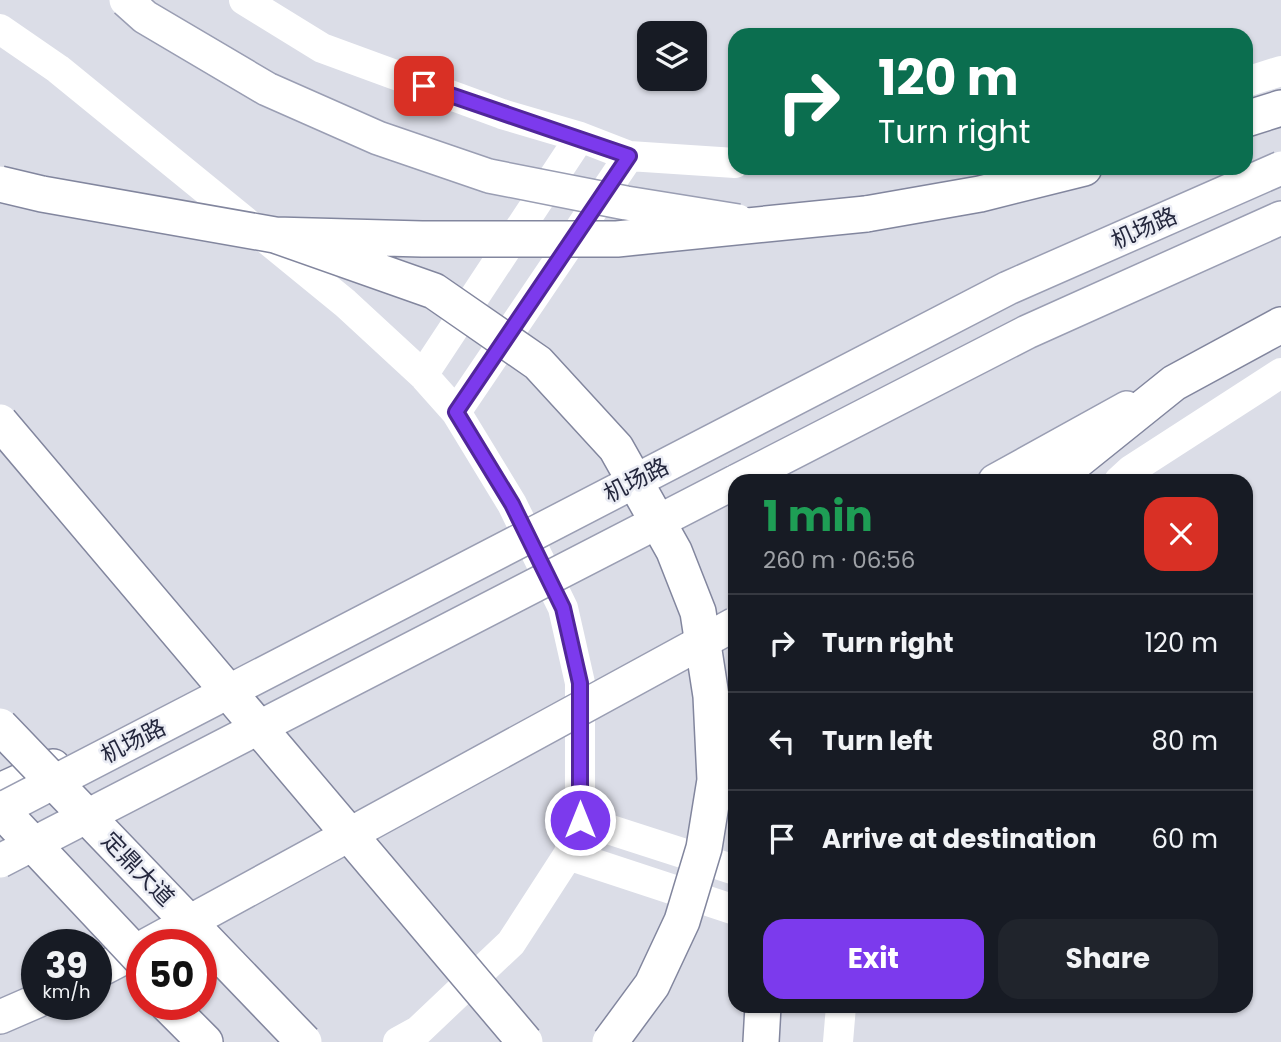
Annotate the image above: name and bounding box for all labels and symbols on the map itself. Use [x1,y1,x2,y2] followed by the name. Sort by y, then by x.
[394,56,454,116] pin
[1106,199,1182,257] street label: 机场路
[598,450,674,510] street label: 机场路
[95,711,171,771] street label: 机场路
[543,783,617,857] position arrow
[95,825,181,913] street label: 定鼎大道
[126,929,217,1020] speed limit sign: 50

